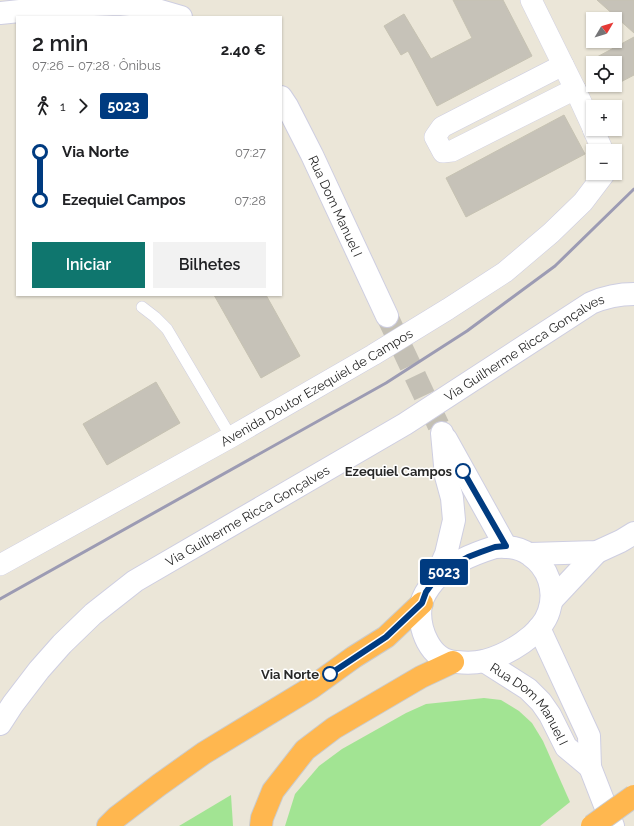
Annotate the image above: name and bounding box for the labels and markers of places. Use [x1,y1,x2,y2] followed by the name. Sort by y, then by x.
[455,463,471,479] marker: Ezequiel Campos
[345,464,453,479] place label: Ezequiel Campos
[322,666,338,682] marker: Via Norte
[261,667,319,682] place label: Via Norte

